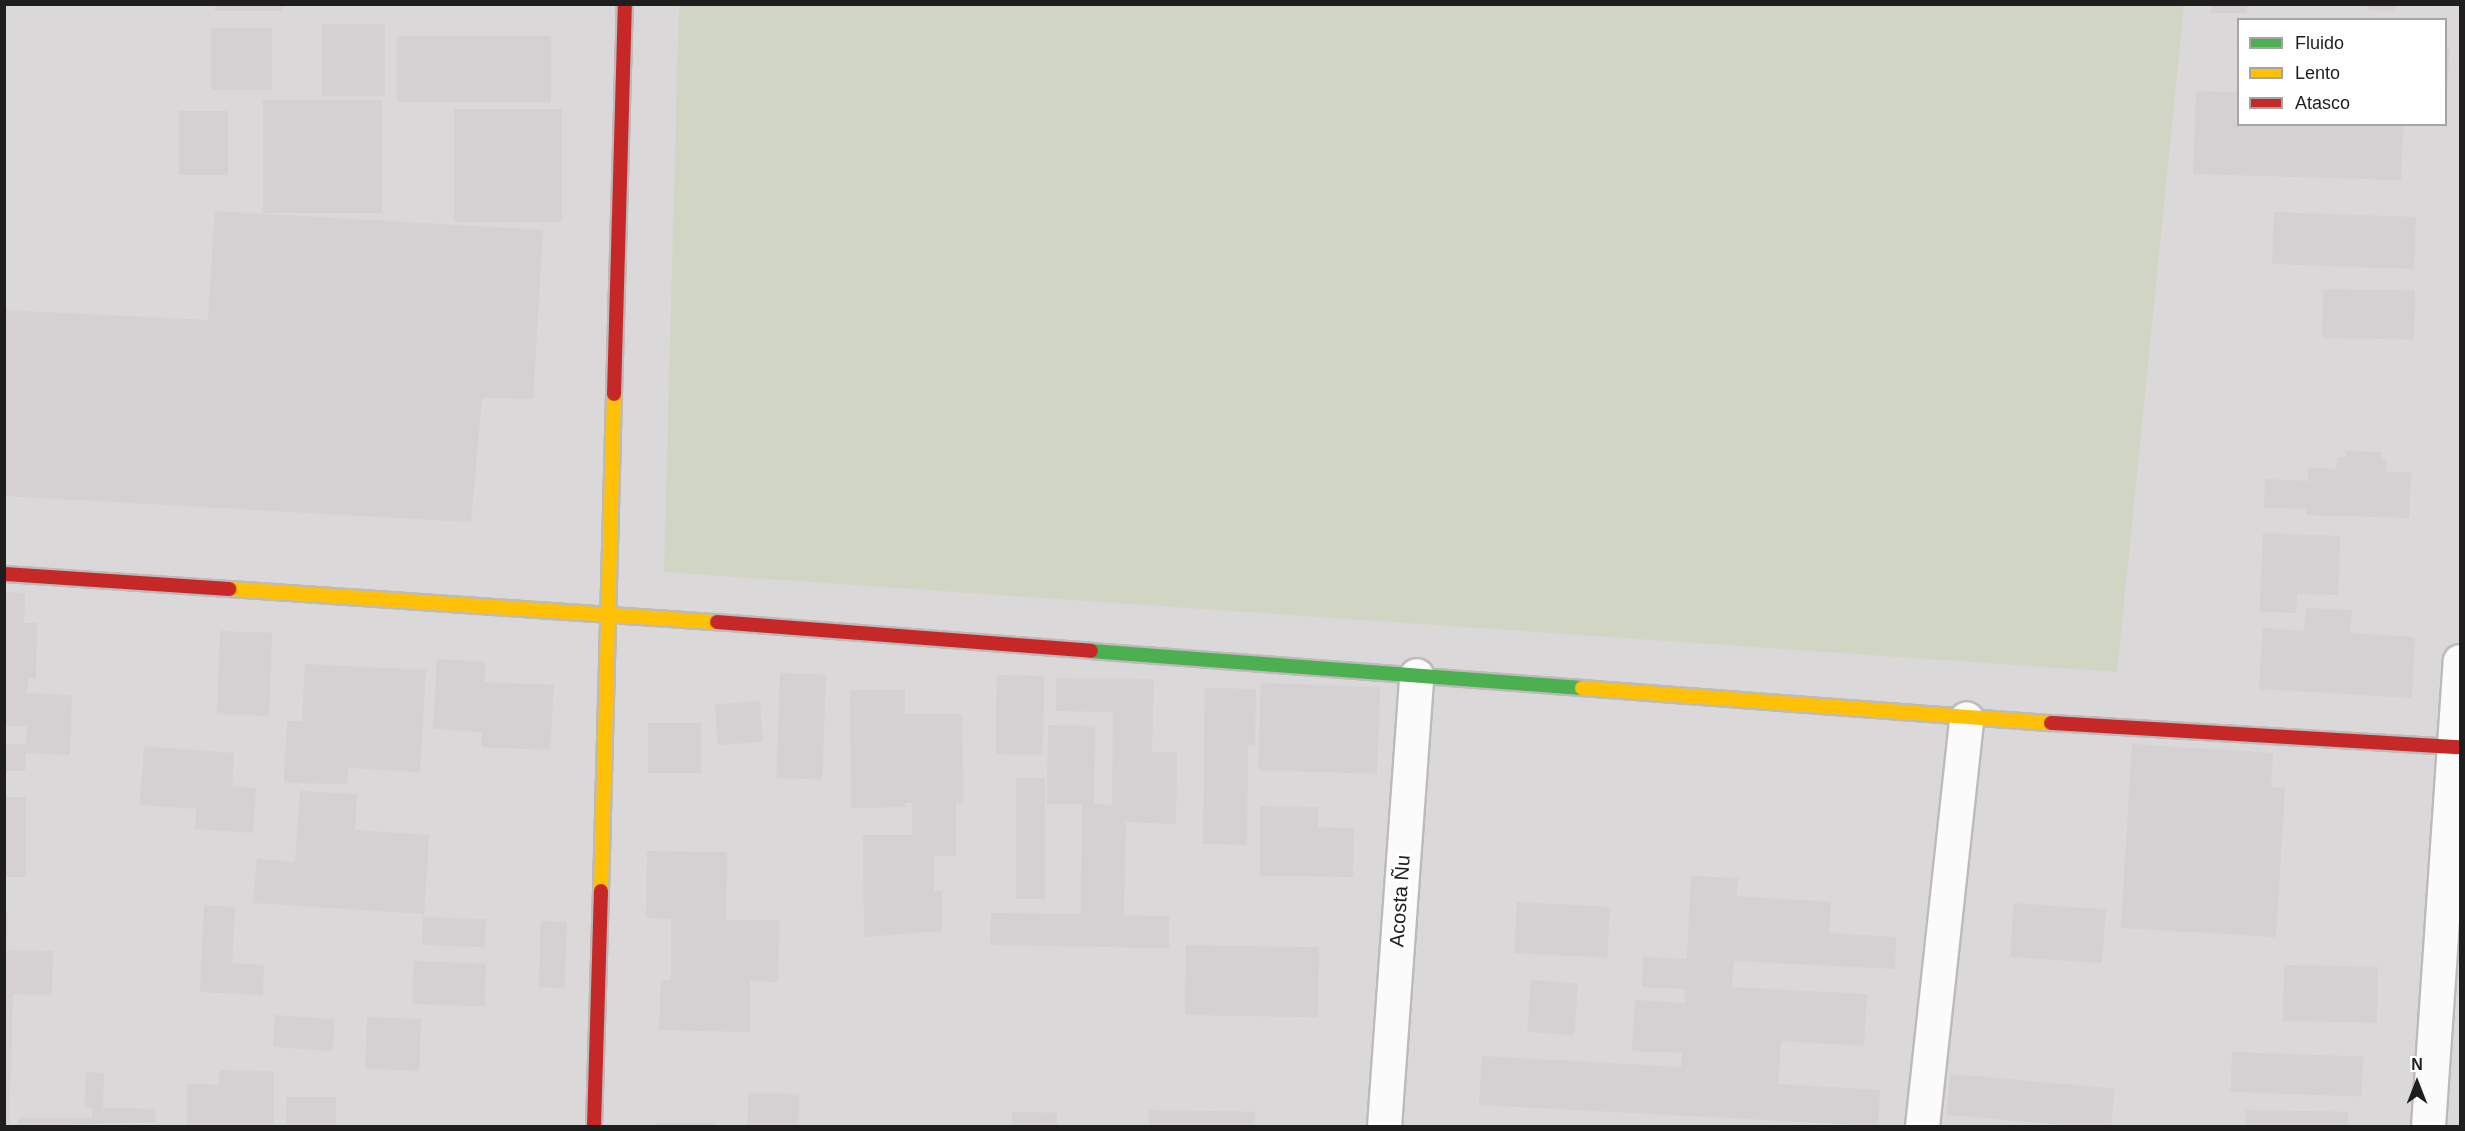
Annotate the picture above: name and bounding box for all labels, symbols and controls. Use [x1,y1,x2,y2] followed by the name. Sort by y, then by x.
[2237,18,2447,126] legend
[2295,33,2344,53] text: Fluido
[2295,63,2340,83] text: Lento
[2295,93,2350,113] text: Atasco
[1385,854,1415,948] street label: Acosta Ñu
[2387,1053,2447,1113] north arrow
[2411,1056,2423,1073] text: N

